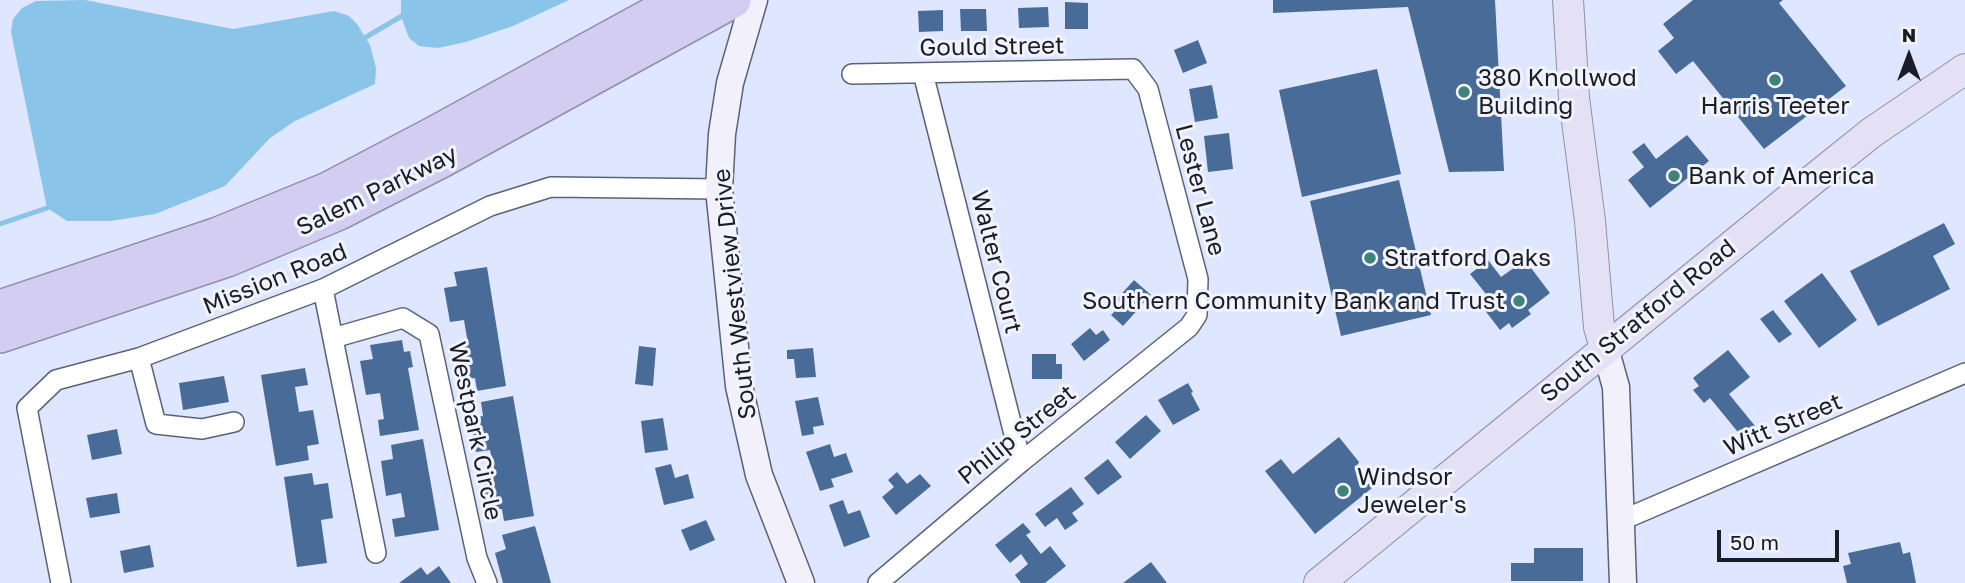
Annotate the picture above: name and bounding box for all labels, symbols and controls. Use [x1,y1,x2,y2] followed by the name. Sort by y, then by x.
[1874,21,1944,91] north arrow
[1902,23,1916,46] text: N
[919,31,1065,63] street label: Gould Street
[1478,64,1637,120] place label: 380 Knollwod Building
[1767,72,1783,88] marker: Harris Teeter
[1456,84,1472,100] marker: 380 Knollwod Building
[1700,92,1850,120] place label: Harris Teeter
[1169,121,1231,259] street label: Lester Lane
[292,140,462,242] street label: Salem Parkway
[1688,162,1875,190] place label: Bank of America
[708,167,762,421] street label: South Westview Drive
[1666,168,1682,184] marker: Bank of America
[964,187,1028,337] street label: Walter Court
[1535,233,1741,409] street label: South Stratford Road
[199,237,351,321] street label: Mission Road
[1384,244,1551,272] place label: Stratford Oaks
[1362,250,1378,266] marker: Stratford Oaks
[1082,287,1505,315] place label: Southern Community Bank and Trust
[1511,293,1527,309] marker: Southern Community Bank and Trust
[442,339,508,523] street label: Westpark Circle
[952,379,1082,491] street label: Philip Street
[1720,387,1846,463] street label: Witt Street
[1357,463,1467,519] place label: Windsor Jeweler's
[1335,483,1351,499] marker: Windsor Jeweler's
[1720,516,1842,560] scale bar
[1730,529,1779,555] text: 50 m

